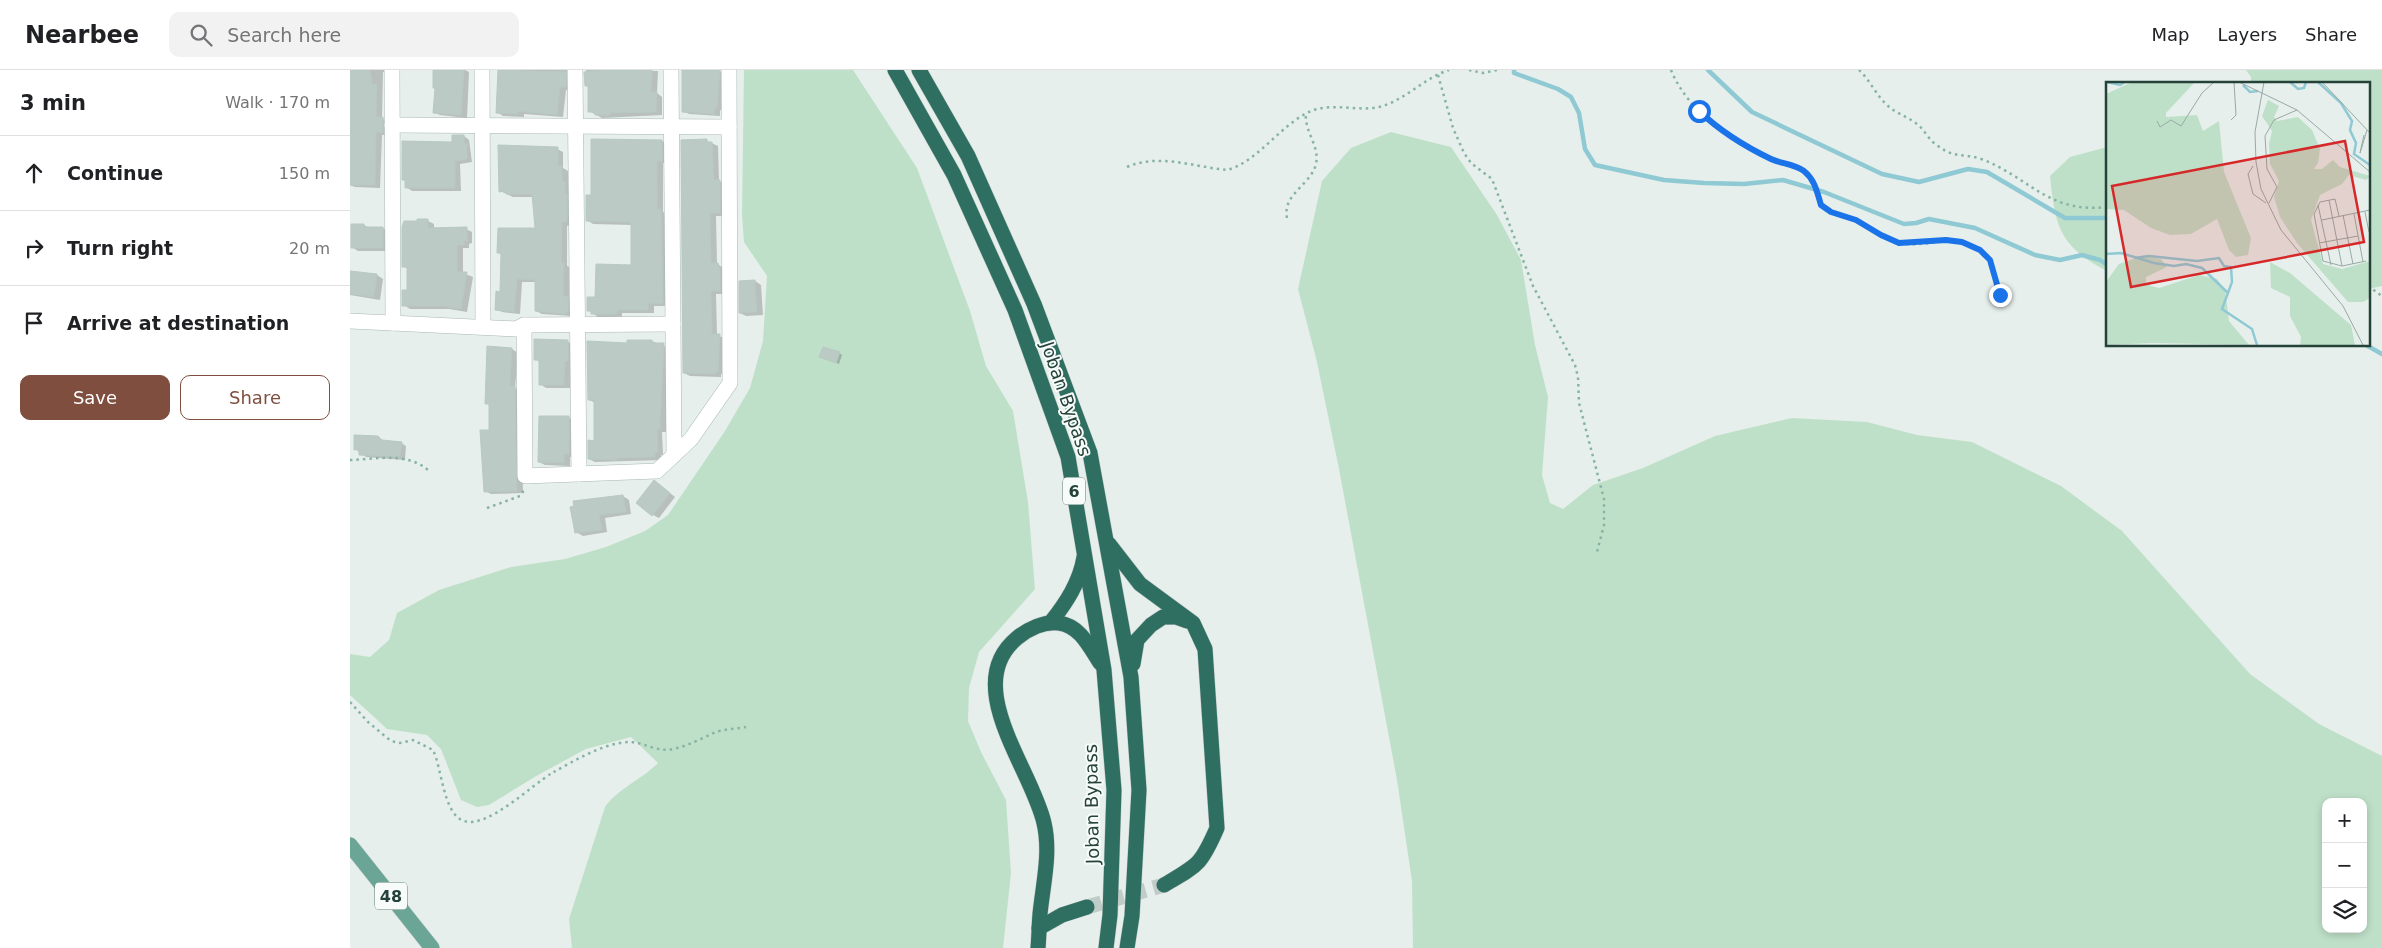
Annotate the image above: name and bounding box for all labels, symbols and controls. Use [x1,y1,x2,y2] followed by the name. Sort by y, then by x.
[169,12,519,57] search box
[25,21,139,49] text: Nearbee
[187,21,215,49] icon: search
[227,24,341,46] text: Search here
[2151,24,2189,45] text: Map
[2217,24,2277,45] text: Layers
[2305,24,2357,45] text: Share
[2106,82,2370,346] inset map
[20,91,86,115] text: 3 min
[225,93,330,112] text: Walk · 170 m
[1688,100,1711,123] route start
[20,159,48,187] icon: ahead
[67,162,163,184] text: Continue
[279,164,330,183] text: 150 m
[20,234,48,262] icon: right
[67,237,173,259] text: Turn right
[289,239,330,258] text: 20 m
[1989,284,2012,307] route end
[20,309,48,337] icon: arrive
[67,312,289,334] text: Arrive at destination
[1037,338,1096,459] street label: Joban Bypass
[20,375,170,420] button: Save
[180,375,330,420] button: Share
[1063,478,1085,504] road number: 6
[1080,744,1103,865] street label: Joban Bypass
[2322,798,2367,933] map controls
[2322,798,2367,843] button: +
[2322,843,2367,888] button: −
[375,882,407,909] road number: 48
[2322,888,2367,933] button: layers

